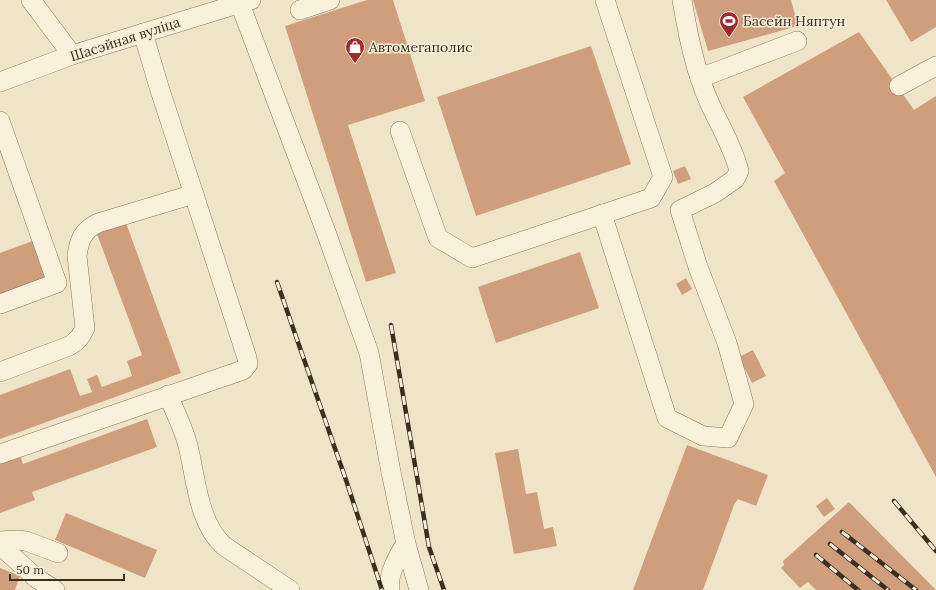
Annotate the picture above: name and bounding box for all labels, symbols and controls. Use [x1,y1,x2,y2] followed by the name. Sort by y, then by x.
[718,10,740,38] sports icon: Басейн Няптун
[743,12,846,30] place label: Басейн Няптун
[68,13,182,65] street label: Шасэйная вуліца
[344,36,366,64] shop icon: Автомегаполис
[368,38,473,56] place label: Автомегаполис
[10,556,124,582] scale bar
[16,562,44,577] text: 50 m

